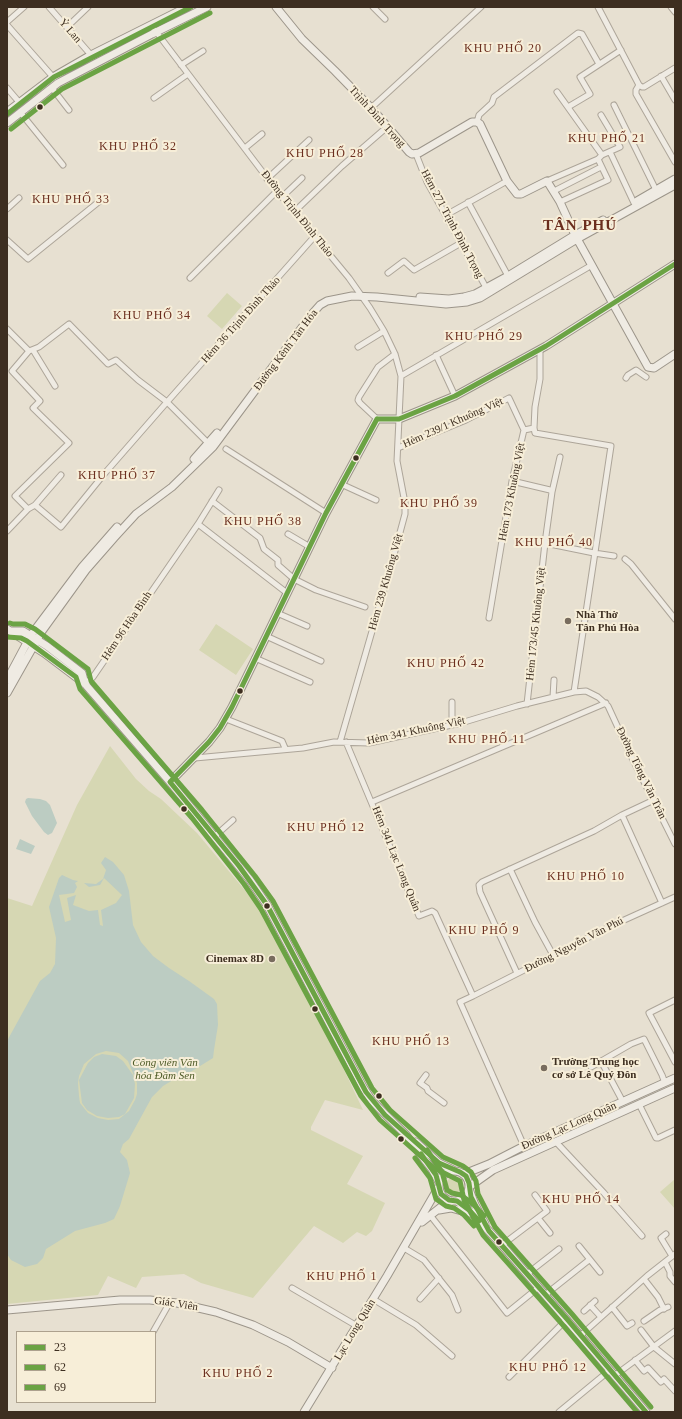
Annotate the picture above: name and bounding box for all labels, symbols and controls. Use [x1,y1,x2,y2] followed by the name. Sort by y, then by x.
[56,16,84,46] street label: Ỷ Lan
[464,42,542,56] district label: KHU PHỐ 20
[346,84,408,150] street label: Trịnh Đình Trọng
[35,102,45,112] unlabelled marker
[568,132,646,146] district label: KHU PHỐ 21
[99,140,177,154] district label: KHU PHỐ 32
[286,147,364,161] district label: KHU PHỐ 28
[418,167,486,281] street label: Hẻm 271 Trịnh Đình Trọng
[258,168,336,260] street label: Đường Trịnh Đình Thảo
[32,193,110,207] district label: KHU PHỐ 33
[543,217,617,235] district label: TÂN PHÚ
[199,274,283,366] street label: Hẻm 36 Trịnh Đình Thảo
[251,307,321,393] street label: Đường Kênh Tân Hóa
[113,309,191,323] district label: KHU PHỐ 34
[445,330,523,344] district label: KHU PHỐ 29
[401,395,505,451] street label: Hẻm 239/1 Khuông Việt
[496,442,528,542] street label: Hẻm 173 Khuông Việt
[351,453,361,463] unlabelled marker
[78,469,156,483] district label: KHU PHỐ 37
[400,497,478,511] district label: KHU PHỐ 39
[224,515,302,529] district label: KHU PHỐ 38
[366,532,406,632] street label: Hẻm 239 Khuông Việt
[515,536,593,550] district label: KHU PHỐ 40
[523,567,549,681] street label: Hẻm 173/45 Khuông Việt
[99,589,155,663] street label: Hẻm 96 Hòa Bình
[576,608,639,634] place label: Nhà Thờ Tân Phú Hòa
[563,616,573,626] marker: Nhà Thờ Tân Phú Hòa
[407,657,485,671] district label: KHU PHỐ 42
[235,686,245,696] unlabelled marker
[366,714,466,748] street label: Hẻm 341 Khuông Việt
[613,725,669,821] street label: Đường Tống Văn Trân
[448,733,526,747] district label: KHU PHỐ 11
[179,804,189,814] unlabelled marker
[369,804,423,914] street label: Hẻm 341 Lạc Long Quân
[287,821,365,835] district label: KHU PHỐ 12
[547,870,625,884] district label: KHU PHỐ 10
[262,901,272,911] unlabelled marker
[522,914,626,976] street label: Đường Nguyễn Văn Phú
[448,924,520,938] district label: KHU PHỐ 9
[206,952,264,966] place label: Cinemax 8D
[267,954,277,964] marker: Cinemax 8D
[310,1004,320,1014] unlabelled marker
[372,1035,450,1049] district label: KHU PHỐ 13
[552,1055,639,1081] place label: Trường Trung học cơ sở Lê Quý Đôn
[132,1056,198,1082] park label: Công viên Văn hóa Đầm Sen
[539,1063,549,1073] marker: Trường Trung học cơ sở Lê Quý Đôn
[374,1091,384,1101] unlabelled marker
[519,1099,619,1153] street label: Đường Lạc Long Quân
[396,1134,406,1144] unlabelled marker
[542,1193,620,1207] district label: KHU PHỐ 14
[494,1237,504,1247] unlabelled marker
[306,1270,378,1284] district label: KHU PHỐ 1
[153,1294,199,1314] street label: Giác Viên
[332,1297,378,1363] street label: Lạc Long Quân
[16,1331,156,1403] legend
[54,1340,66,1354] text: 23
[54,1360,66,1374] text: 62
[509,1361,587,1375] district label: KHU PHỐ 12
[202,1367,274,1381] district label: KHU PHỐ 2
[54,1380,66,1394] text: 69

